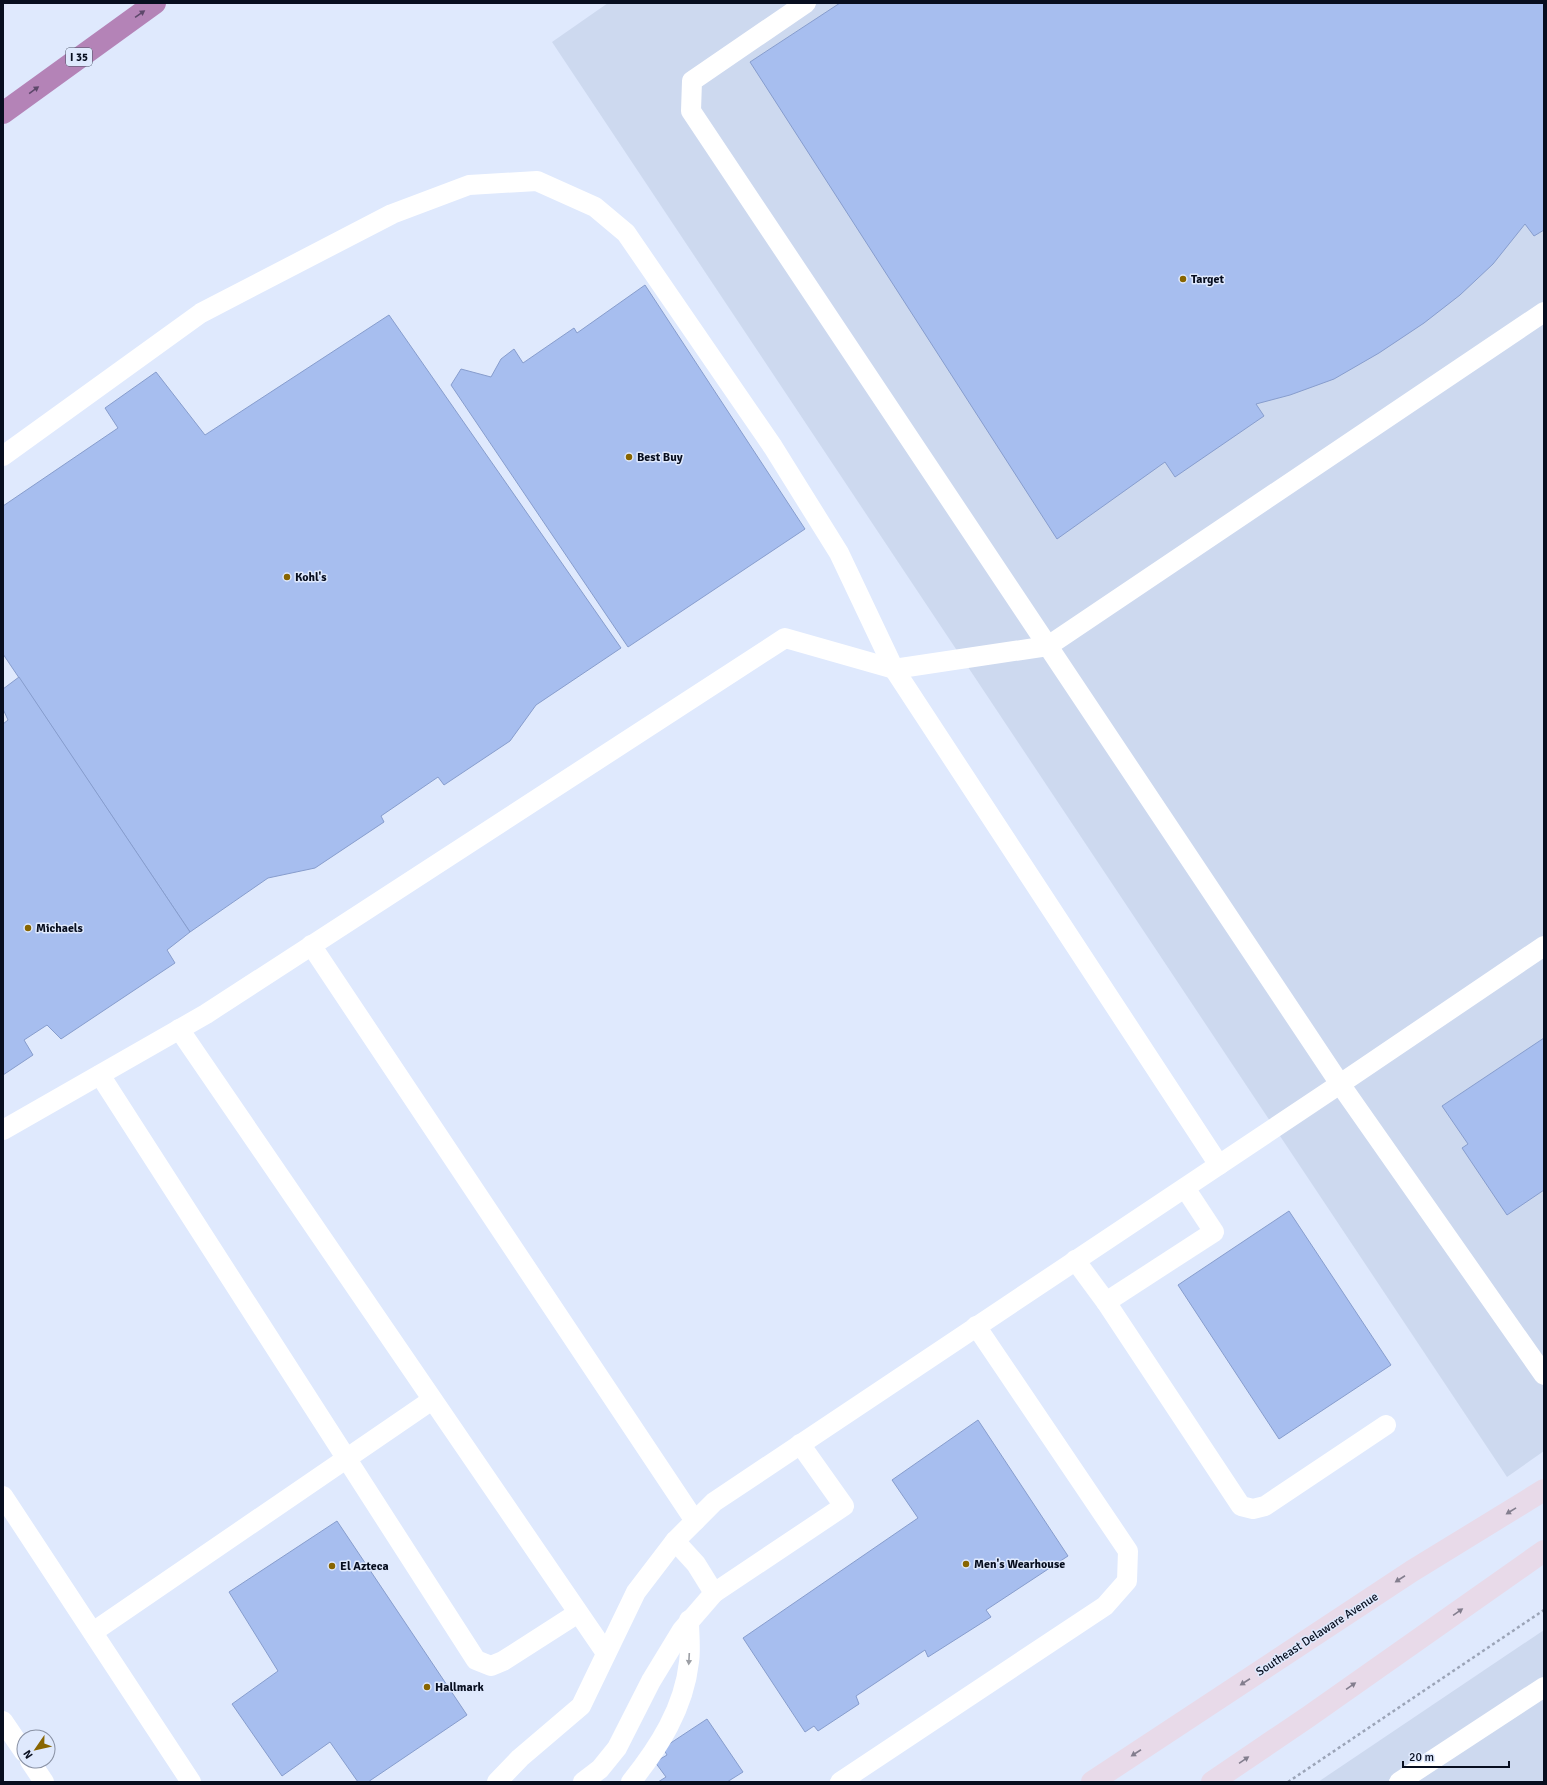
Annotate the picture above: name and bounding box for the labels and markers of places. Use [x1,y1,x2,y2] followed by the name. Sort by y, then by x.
[1191,272,1224,287] place label: Target
[1178,274,1188,284] marker: Target
[637,450,683,465] place label: Best Buy
[624,452,634,462] marker: Best Buy
[295,570,327,585] place label: Kohl's
[282,572,292,582] marker: Kohl's
[36,921,84,936] place label: Michaels
[23,923,33,933] marker: Michaels
[974,1557,1065,1572] place label: Men's Wearhouse
[340,1559,389,1574] place label: El Azteca
[961,1559,971,1569] marker: Men's Wearhouse
[327,1561,337,1571] marker: El Azteca
[435,1680,484,1695] place label: Hallmark
[422,1682,432,1692] marker: Hallmark

